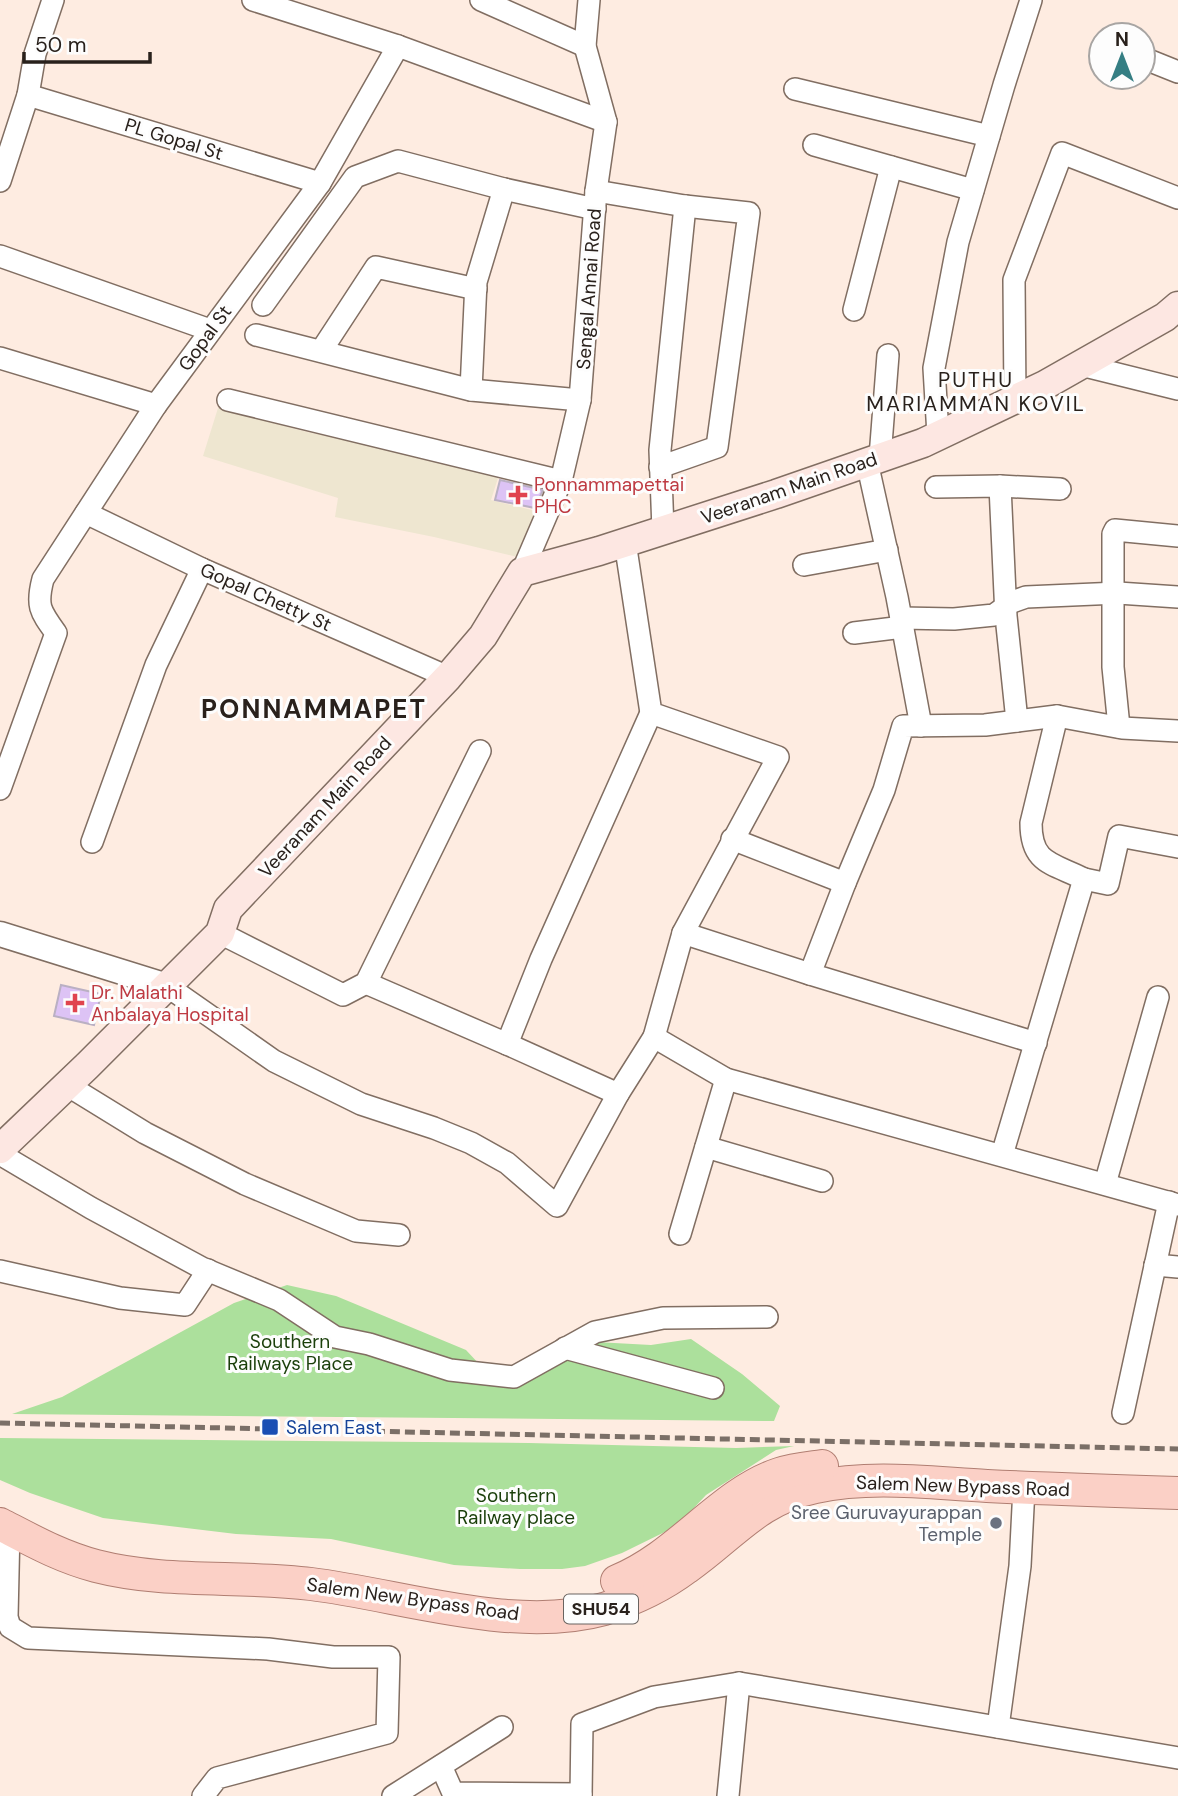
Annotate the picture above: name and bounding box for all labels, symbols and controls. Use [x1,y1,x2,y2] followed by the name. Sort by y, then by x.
[24,21,150,65] scale bar
[1087,21,1157,91] north arrow
[1115,27,1129,52] text: N
[35,31,86,59] text: 50 m
[122,112,226,166] street label: PL Gopal St
[571,208,607,370] street label: Sengal Annai Road
[173,300,237,376] street label: Gopal St
[866,366,1086,418] district label: PUTHU MARIAMMAN KOVIL
[698,446,880,530] street label: Veeranam Main Road
[534,472,684,519] place label: Ponnammapettai PHC
[508,485,528,505] marker: Ponnammapettai PHC
[196,557,336,637] street label: Gopal Chetty St
[201,692,427,726] district label: PONNAMMAPET
[253,731,397,883] street label: Veeranam Main Road
[91,980,249,1027] place label: Dr. Malathi Anbalaya Hospital
[65,993,85,1013] marker: Dr. Malathi Anbalaya Hospital
[227,1329,353,1376] park label: Southern Railways Place
[286,1415,382,1440] place label: Salem East
[260,1417,280,1437] marker: Salem East
[856,1470,1070,1502] street label: Salem New Bypass Road
[457,1483,575,1530] park label: Southern Railway place
[791,1500,982,1547] place label: Sree Guruvayurappan Temple
[988,1515,1004,1531] marker: Sree Guruvayurappan Temple
[305,1572,521,1626] street label: Salem New Bypass Road
[564,1594,638,1624] road number: SHU54

